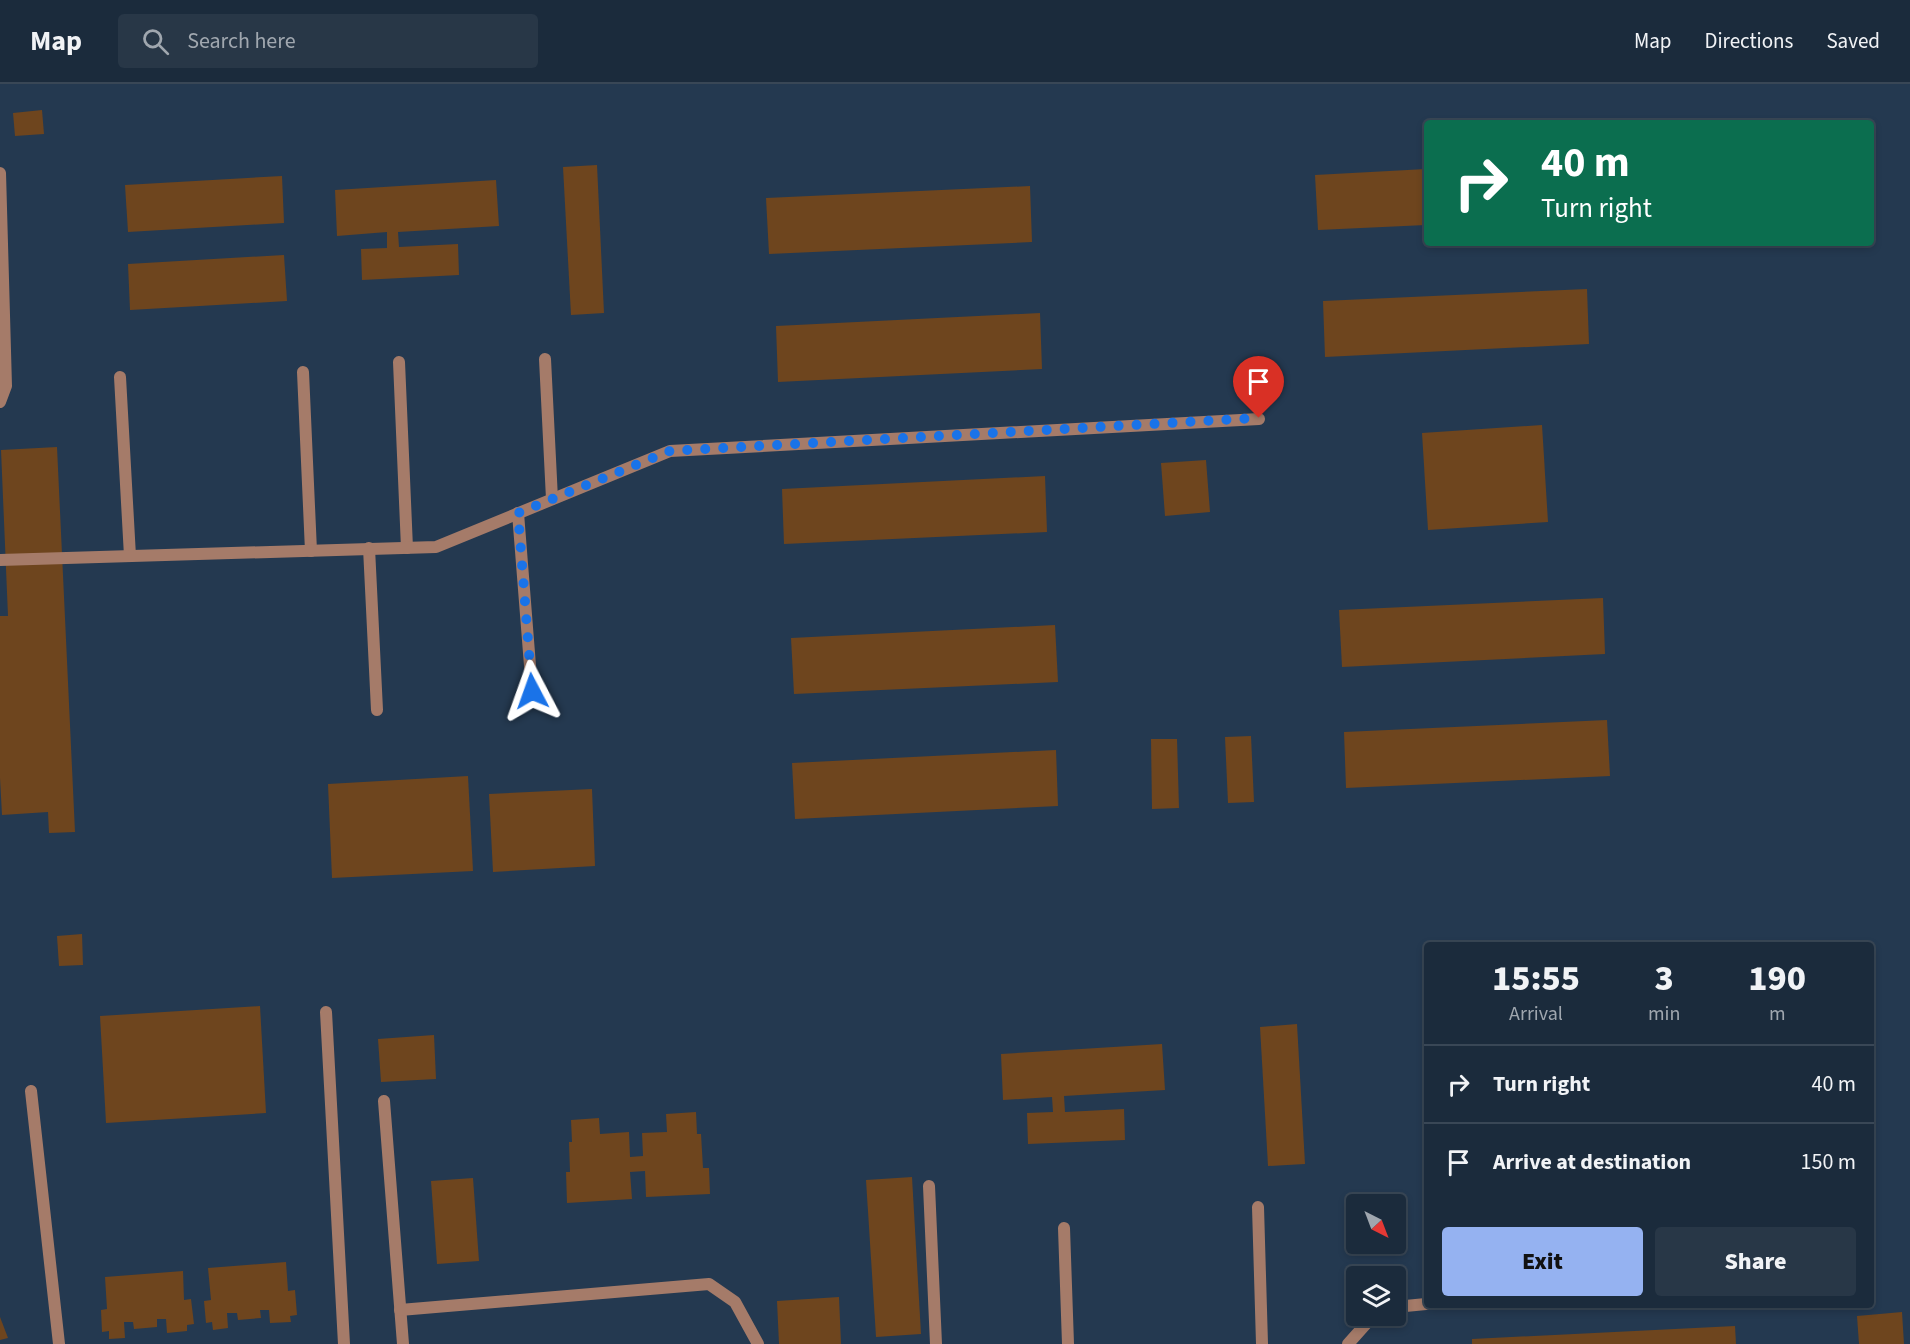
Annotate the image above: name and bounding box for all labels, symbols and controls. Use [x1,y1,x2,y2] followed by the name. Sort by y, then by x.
[118,14,538,68] search box
[30,21,82,61] text: Map
[139,25,172,58] icon: search
[187,25,296,57] text: Search here
[1634,26,1672,56] text: Map
[1705,26,1793,56] text: Directions
[1826,26,1880,56] text: Saved
[1541,133,1630,193] text: 40 m
[1442,144,1520,222] icon: right
[1541,189,1652,228] text: Turn right
[1233,356,1284,418] pin
[1242,365,1275,398] icon: arrive
[500,659,564,723] position arrow
[1492,953,1580,1004] text: 15:55
[1655,953,1674,1004] text: 3
[1748,953,1806,1004] text: 190
[1509,1000,1563,1028] text: Arrival
[1648,1000,1680,1028] text: min
[1769,1000,1785,1028] text: m
[1442,1068,1475,1101] icon: right
[1493,1068,1590,1100] text: Turn right
[1811,1068,1856,1100] text: 40 m
[1442,1146,1475,1179] icon: arrive
[1493,1146,1691,1178] text: Arrive at destination
[1801,1146,1856,1178] text: 150 m
[1346,1194,1406,1254] north arrow
[1346,1194,1406,1326] map controls
[1442,1227,1643,1296] button: Exit
[1655,1227,1856,1296] button: Share
[1346,1266,1406,1326] button: layers

